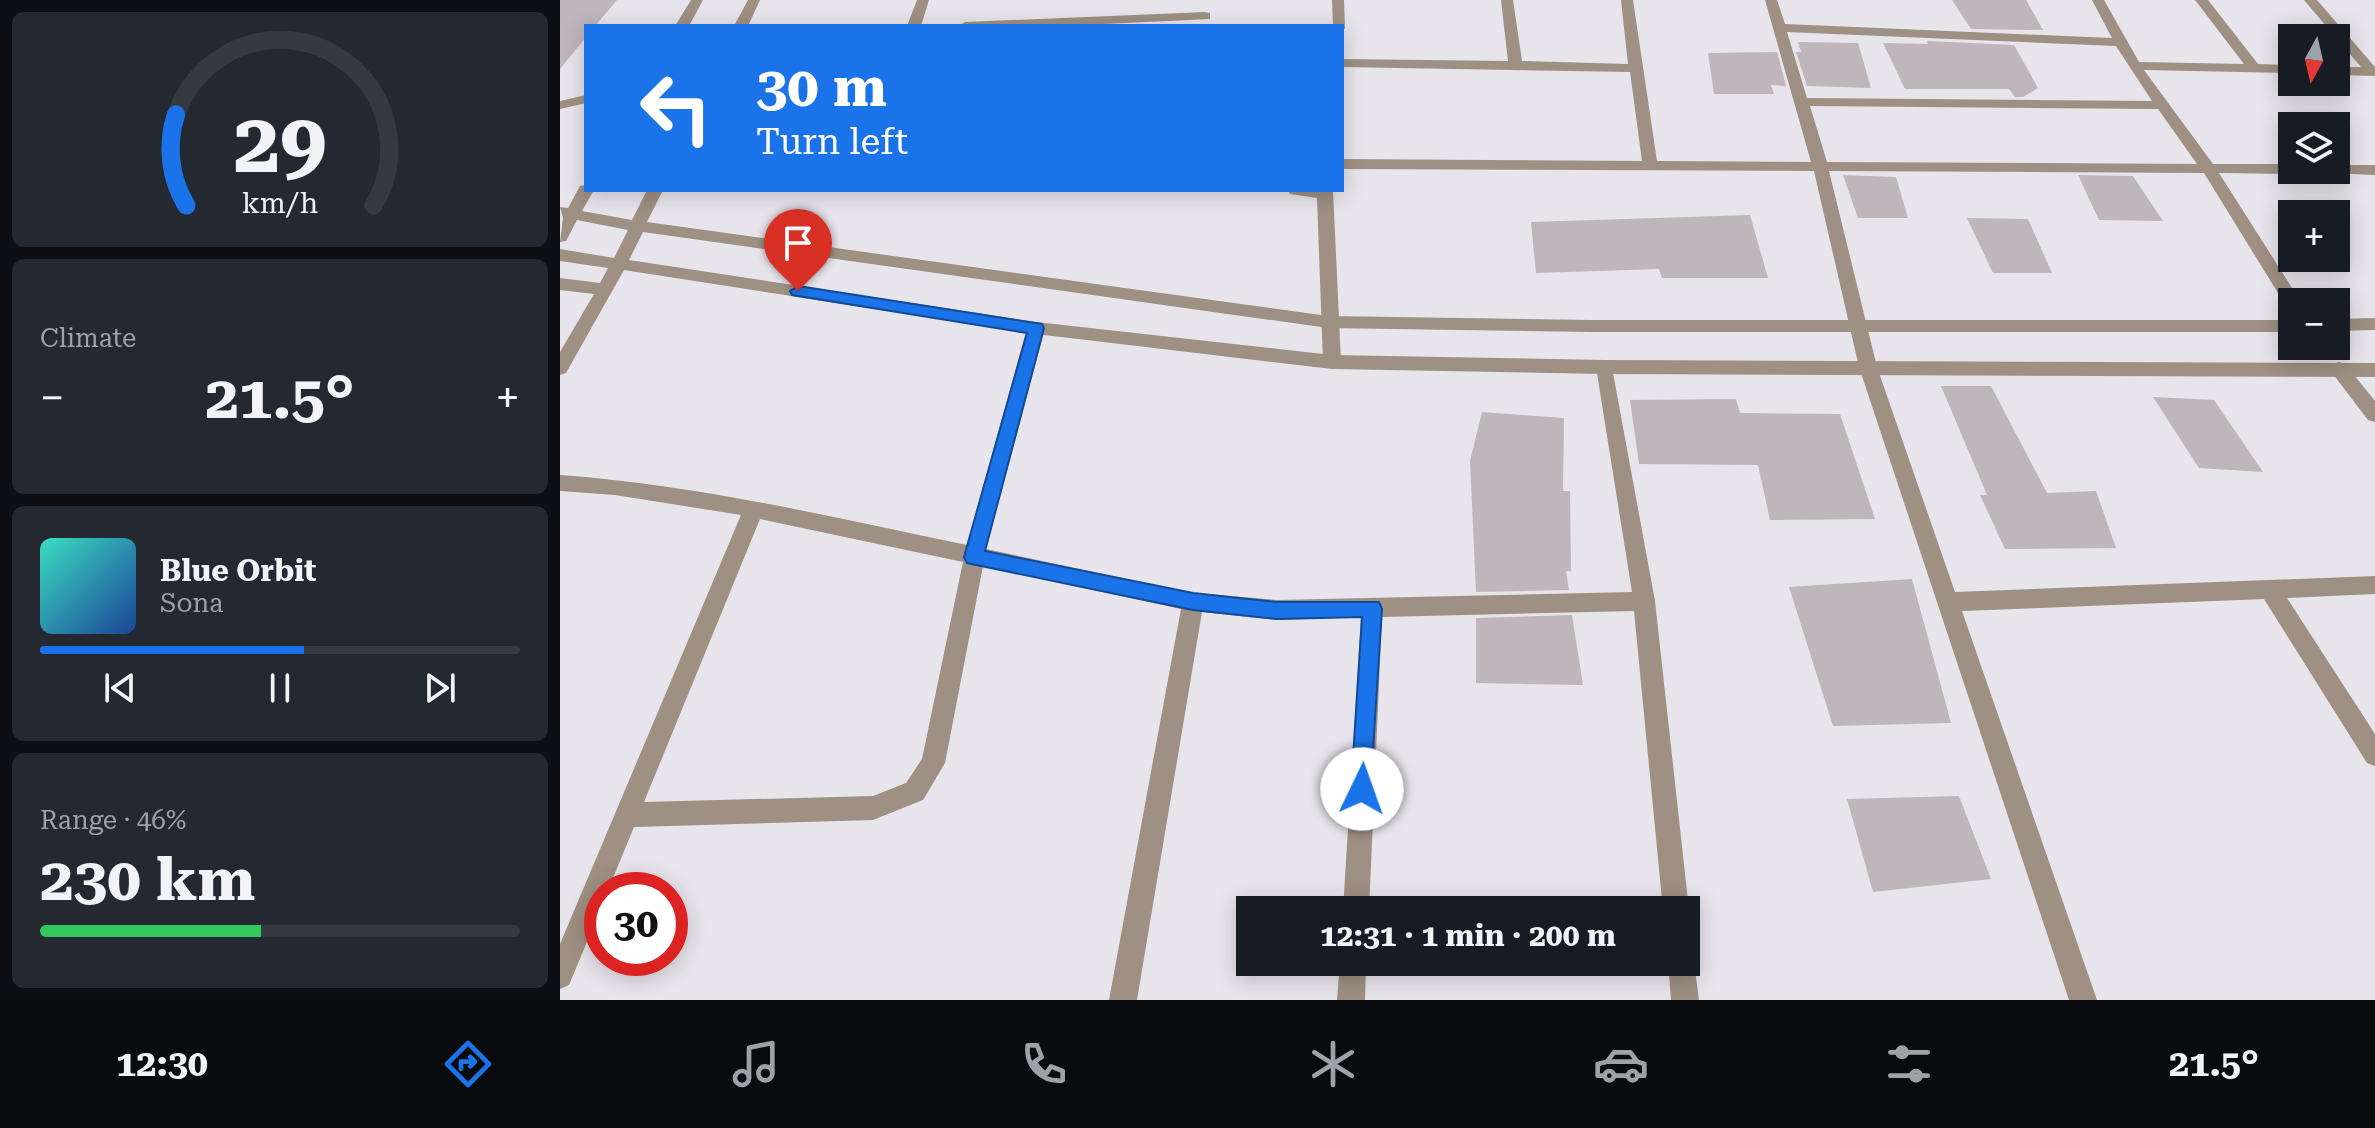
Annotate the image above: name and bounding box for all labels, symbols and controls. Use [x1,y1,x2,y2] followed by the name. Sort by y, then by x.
[2278,24,2350,96] north arrow
[2278,24,2350,360] map controls
[756,54,887,120] text: 30 m
[624,56,728,160] icon: left
[233,94,327,191] text: 29
[2278,112,2350,184] button: layers
[756,121,908,163] text: Turn left
[242,186,318,220] text: km/h
[2278,200,2350,272] button: +
[764,209,832,291] pin
[776,221,820,265] icon: arrive
[2278,288,2350,360] button: −
[40,323,136,353] text: Climate
[205,362,355,433] text: 21.5°
[40,372,65,424] text: −
[495,372,520,424] text: +
[160,553,316,588] text: Blue Orbit
[160,588,223,618] text: Sona
[98,666,142,710] icon: previous
[258,666,302,710] icon: pause
[418,666,462,710] icon: next
[1320,747,1404,831] position arrow
[40,805,186,835] text: Range · 46%
[40,844,255,915] text: 230 km
[584,872,688,976] speed limit sign: 30
[1320,918,1616,953] text: 12:31 · 1 min · 200 m
[440,1036,496,1092] icon: directions
[728,1036,784,1092] icon: music
[1016,1036,1072,1092] icon: phone
[1305,1036,1361,1092] icon: climate
[1593,1036,1649,1092] icon: car
[1881,1036,1937,1092] icon: filters
[116,1043,208,1085] text: 12:30
[2169,1043,2259,1085] text: 21.5°

